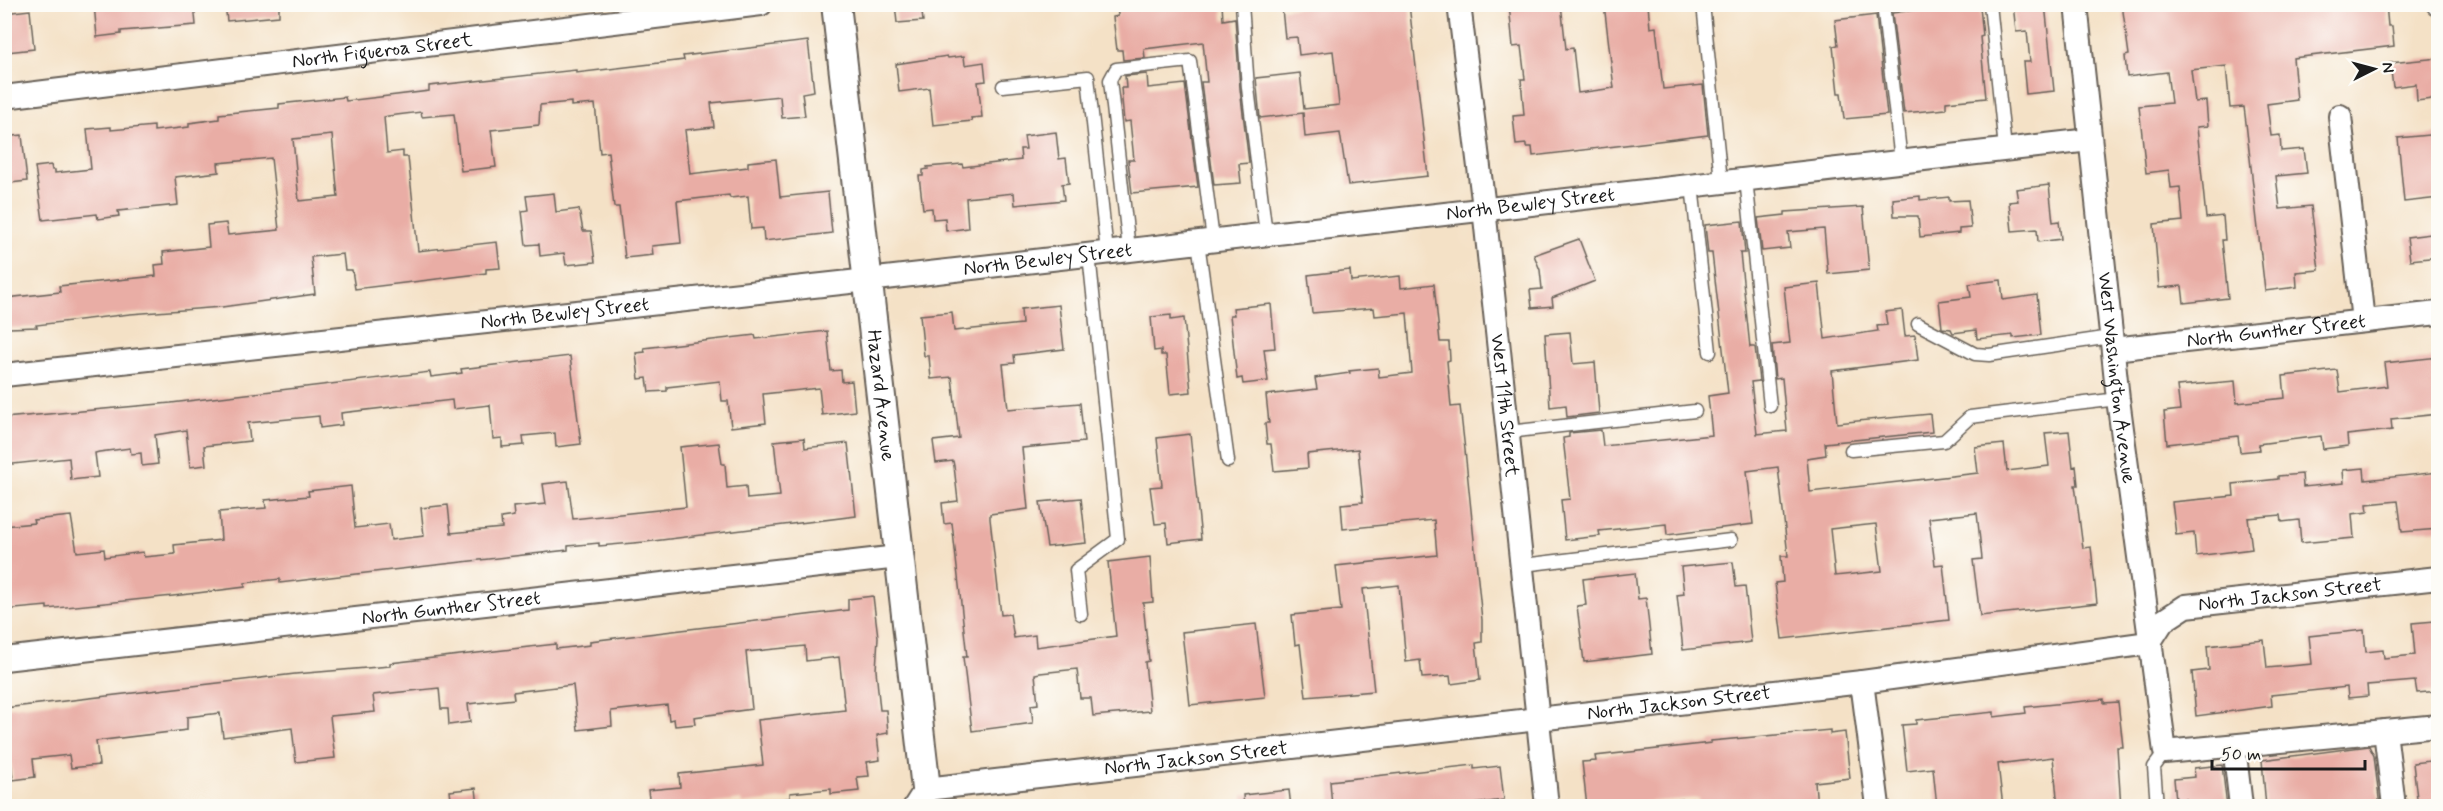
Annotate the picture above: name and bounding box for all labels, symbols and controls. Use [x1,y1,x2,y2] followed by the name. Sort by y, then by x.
[290,26,474,75] street label: North Figueroa Street
[2344,39,2404,99] north arrow
[2376,61,2398,74] text: N
[1445,181,1616,227] street label: North Bewley Street
[962,236,1133,282] street label: North Bewley Street
[2091,271,2143,485] street label: West Washington Avenue
[479,291,650,336] street label: North Bewley Street
[2185,308,2367,354] street label: North Gunther Street
[860,328,902,463] street label: Hazard Avenue
[1484,333,1526,478] street label: West 11th Street
[2197,571,2383,618] street label: North Jackson Street
[360,584,542,632] street label: North Gunther Street
[1585,679,1772,727] street label: North Jackson Street
[2212,733,2365,771] scale bar
[1103,734,1289,782] street label: North Jackson Street
[2221,743,2261,767] text: 50 m

